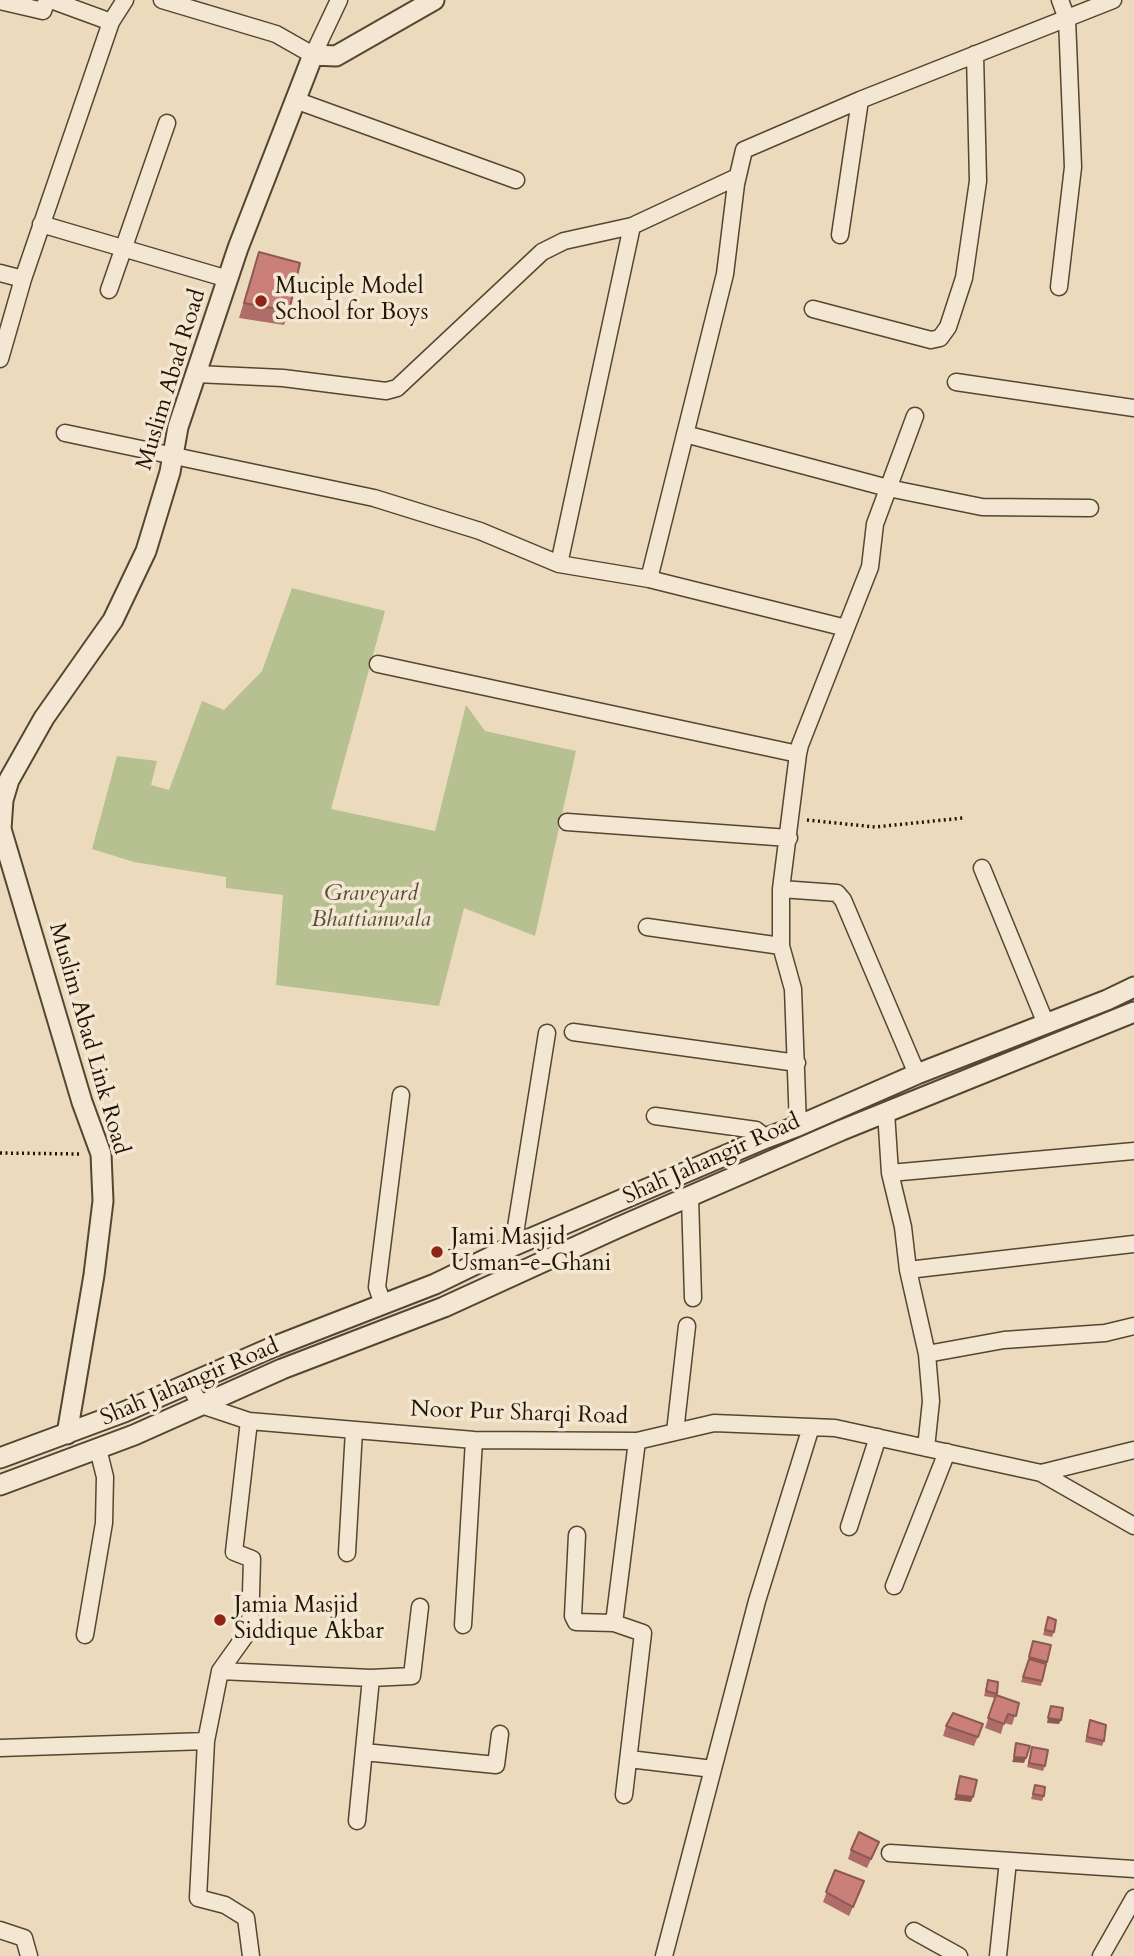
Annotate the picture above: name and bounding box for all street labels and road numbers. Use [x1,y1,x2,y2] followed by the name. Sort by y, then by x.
[131,286,213,474] street label: Muslim Abad Road
[42,920,134,1158] street label: Muslim Abad Link Road
[619,1109,805,1211] street label: Shah Jahangir Road
[97,1333,283,1433] street label: Shah Jahangir Road
[410,1396,628,1432] street label: Noor Pur Sharqi Road

